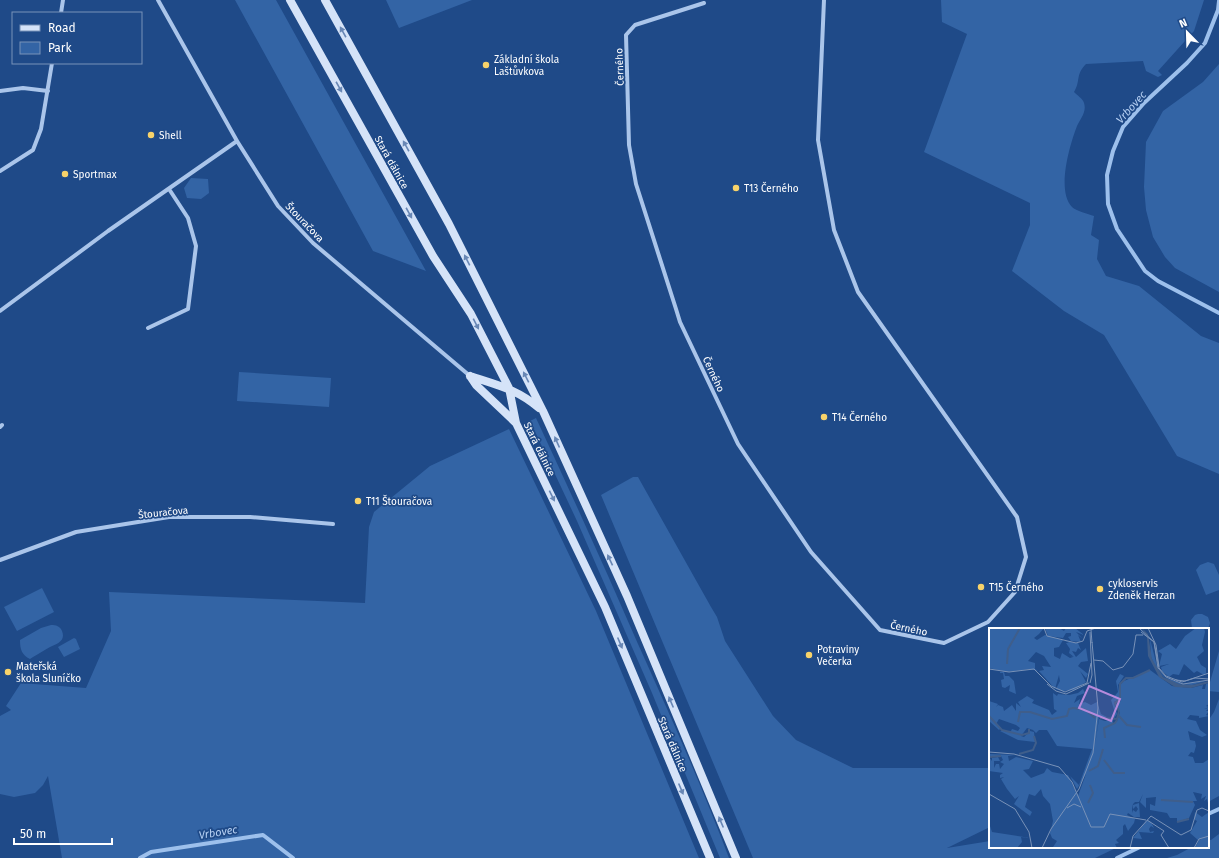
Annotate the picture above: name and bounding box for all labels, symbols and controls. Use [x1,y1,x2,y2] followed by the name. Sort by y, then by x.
[12,12,142,64] legend
[1167,12,1207,52] north arrow
[1177,16,1189,31] text: N
[48,21,76,35] text: Road
[340,26,346,38] one-way arrow
[48,41,72,55] text: Park
[611,48,627,86] street label: Černého
[494,53,559,78] place label: Základní škola Laštůvkova
[481,60,491,70] marker: Základní škola Laštůvkova
[335,81,342,93] one-way arrow
[1114,88,1150,126] water label: Vrbovec
[146,130,156,140] marker: Shell
[159,130,182,142] place label: Shell
[372,134,411,191] street label: Stará dálnice
[402,140,409,152] one-way arrow
[60,169,70,179] marker: Sportmax
[73,169,117,181] place label: Sportmax
[744,181,799,195] place label: T13 Černého
[731,183,741,193] marker: T13 Černého
[283,199,327,245] street label: Štouračova
[406,207,412,219] one-way arrow
[464,255,470,266] one-way arrow
[473,319,479,330] one-way arrow
[700,354,728,394] street label: Černého
[522,371,529,382] one-way arrow
[832,410,887,424] place label: T14 Černého
[819,412,829,422] marker: T14 Černého
[521,420,557,479] street label: Stará dálnice
[554,436,560,448] one-way arrow
[549,490,555,501] one-way arrow
[366,494,432,508] place label: T11 Štouračova
[353,496,363,506] marker: T11 Štouračova
[137,502,189,522] street label: Štouračova
[607,555,613,566] one-way arrow
[1108,578,1175,602] place label: cykloservis Zdeněk Herzan
[989,580,1044,594] place label: T15 Černého
[976,582,986,592] marker: T15 Černého
[1095,584,1105,594] marker: cykloservis Zdeněk Herzan
[889,617,929,639] street label: Černého
[989,628,1209,848] inset map
[618,638,624,650] one-way arrow
[817,644,859,668] place label: Potraviny Večerka
[804,650,814,660] marker: Potraviny Večerka
[16,661,81,685] place label: Mateřská škola Sluníčko
[3,667,13,677] marker: Mateřská škola Sluníčko
[668,697,674,708] one-way arrow
[655,715,689,774] street label: Stará dálnice
[679,784,685,796] one-way arrow
[718,816,725,828] one-way arrow
[14,820,112,846] scale bar
[198,823,239,842] water label: Vrbovec
[20,827,46,841] text: 50 m

